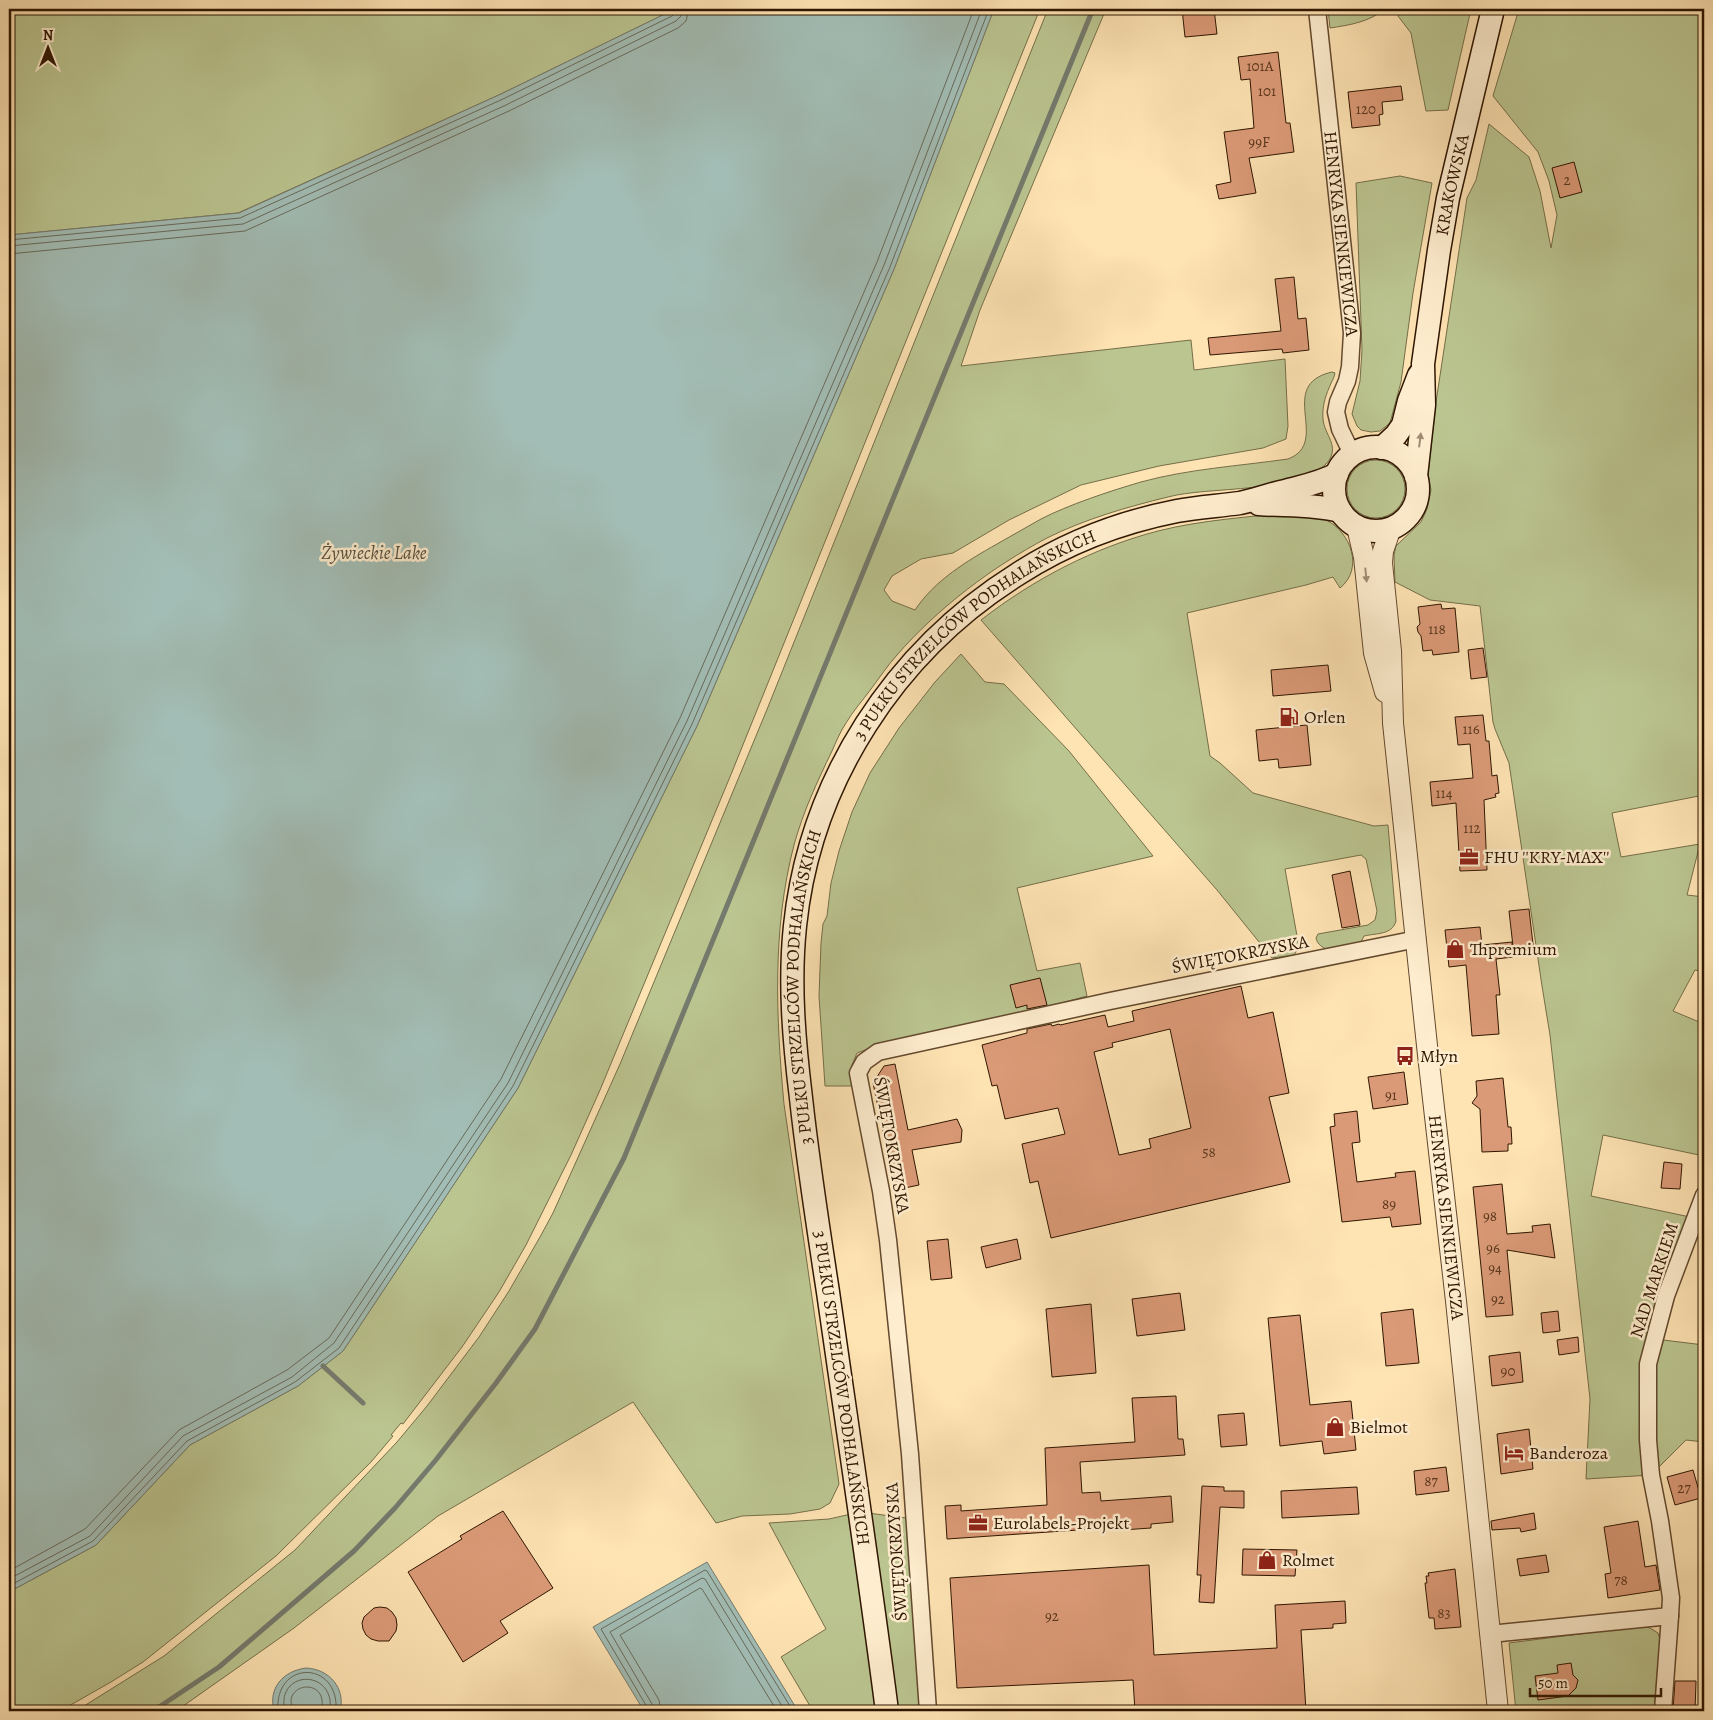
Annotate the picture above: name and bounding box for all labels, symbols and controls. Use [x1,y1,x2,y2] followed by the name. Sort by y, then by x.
[22,22,72,72] north arrow
[43,26,53,45] text: N
[1246,56,1274,76] house number: 101A
[1258,81,1276,101] house number: 101
[1356,99,1376,119] house number: 120
[1318,130,1364,338] street label: HENRYKA SIENKIEWICZA
[1430,131,1475,238] street label: KRAKOWSKA
[1248,132,1270,152] house number: 99F
[1563,170,1571,190] house number: 2
[1416,432,1424,448] one-way arrow
[847,524,1099,744] street label: 3 PUŁKU STRZELCÓW PODHALAŃSKICH
[321,540,427,566] water label: Żywieckie Lake
[1362,567,1370,583] one-way arrow
[1428,619,1446,639] house number: 118
[1304,705,1346,729] place label: Orlen
[1278,706,1300,728] fuel station icon: Orlen
[1462,719,1480,739] house number: 116
[1435,783,1453,803] house number: 114
[1463,818,1481,838] house number: 112
[780,826,827,1146] street label: 3 PUŁKU STRZELCÓW PODHALAŃSKICH
[1484,845,1609,869] place label: FHU ''KRY-MAX''
[1458,846,1480,868] office icon: FHU ''KRY-MAX''
[1170,929,1311,979] street label: ŚWIĘTOKRZYSKA
[1470,937,1557,961] place label: Thpremium
[1444,938,1466,960] shop icon: Thpremium
[1420,1044,1458,1068] place label: Młyn
[1394,1045,1416,1067] bus stop icon: Młyn
[868,1075,916,1216] street label: ŚWIĘTOKRZYSKA
[1385,1085,1397,1105] house number: 91
[1423,1113,1470,1321] street label: HENRYKA SIENKIEWICZA
[1202,1142,1216,1162] house number: 58
[1382,1194,1396,1214] house number: 89
[1483,1206,1497,1226] house number: 98
[1624,1219,1684,1341] street label: NAD MARKIEM
[808,1229,876,1547] street label: 3 PUŁKU STRZELCÓW PODHALAŃSKICH
[1486,1238,1500,1258] house number: 96
[1488,1258,1502,1278] house number: 94
[1491,1289,1505,1309] house number: 92
[1501,1361,1515,1381] house number: 90
[1350,1415,1408,1439] place label: Bielmot
[1324,1416,1346,1438] shop icon: Bielmot
[1529,1441,1609,1465] place label: Banderoza
[1503,1442,1525,1464] hotel icon: Banderoza
[1424,1471,1438,1491] house number: 87
[1677,1478,1691,1498] house number: 27
[879,1481,913,1622] street label: ŚWIĘTOKRZYSKA
[993,1511,1130,1535] place label: Eurolabels-Projekt
[967,1512,989,1534] office icon: Eurolabels-Projekt
[1282,1548,1335,1572] place label: Rolmet
[1256,1549,1278,1571] shop icon: Rolmet
[1614,1570,1628,1590] house number: 78
[1437,1603,1451,1623] house number: 83
[1045,1606,1059,1626] house number: 92
[1530,1665,1662,1697] scale bar
[1538,1673,1568,1693] text: 50 m

